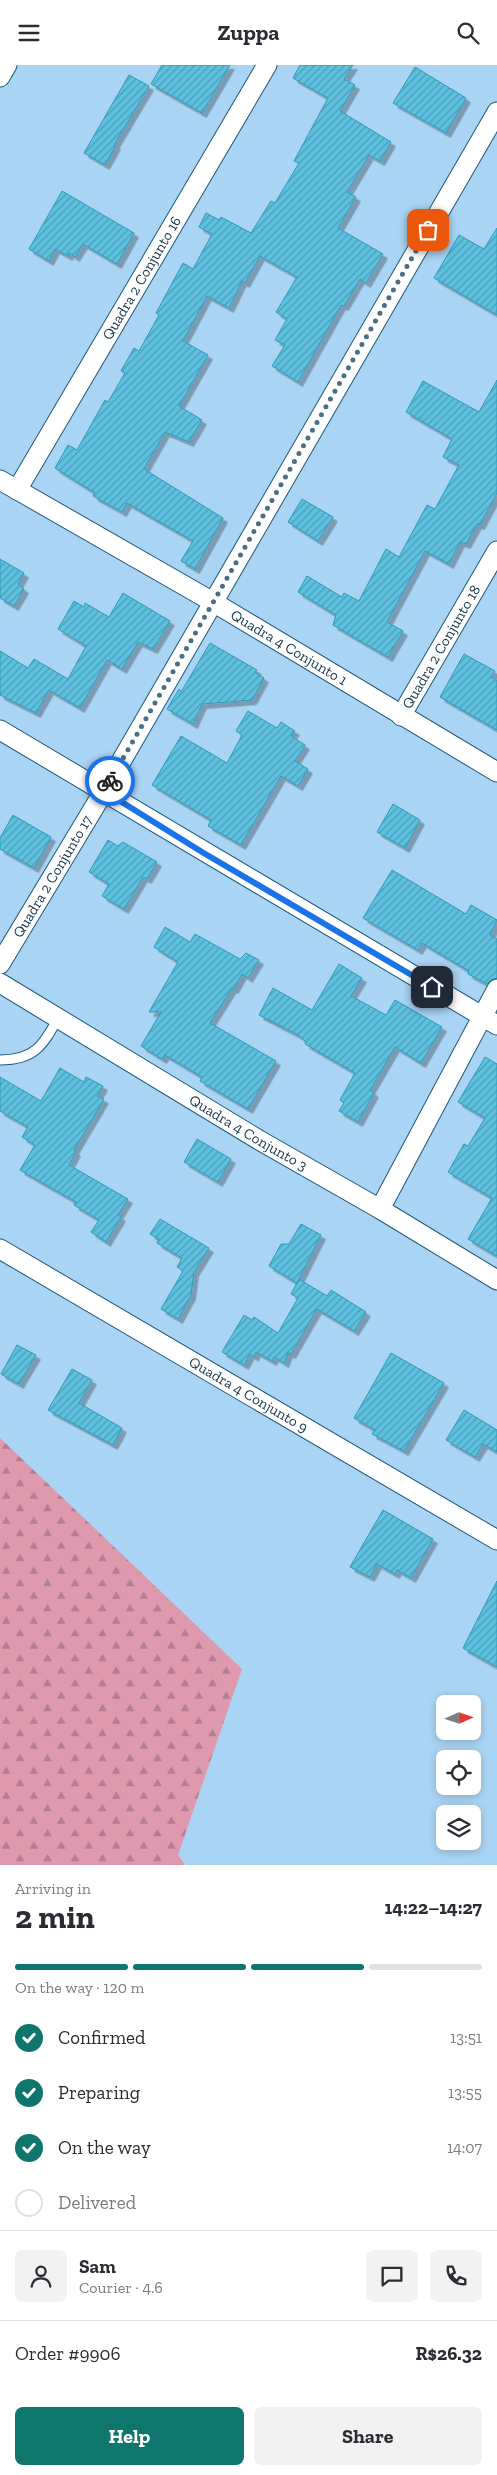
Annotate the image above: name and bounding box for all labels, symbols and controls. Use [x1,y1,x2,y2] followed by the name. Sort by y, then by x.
[15,19,43,47] icon: menu
[218,19,279,46] text: Zuppa
[454,19,482,47] icon: search
[407,209,449,251] pin
[98,213,185,343] street label: Quadra 2 Conjunto 16
[414,216,442,244] icon: bag
[398,582,484,712] street label: Quadra 2 Conjunto 18
[227,606,351,689] street label: Quadra 4 Conjunto 1
[85,756,135,806] courier
[96,767,124,795] icon: bike
[9,812,96,941] street label: Quadra 2 Conjunto 17
[411,966,453,1008] pin
[418,973,446,1001] icon: home
[186,1091,311,1175] street label: Quadra 4 Conjunto 3
[186,1353,311,1436] street label: Quadra 4 Conjunto 9
[436,1695,481,1740] north arrow
[436,1695,481,1850] map controls
[436,1750,481,1795] button: locate
[436,1805,481,1850] button: layers
[15,1879,91,1898] text: Arriving in
[385,1896,482,1919] text: 14:22–14:27
[15,1898,95,1936] text: 2 min
[15,1978,144,1997] text: On the way · 120 m
[15,2024,43,2052] icon: check
[58,2026,145,2049] text: Confirmed
[450,2028,482,2047] text: 13:51
[15,2079,43,2107] icon: check
[58,2081,140,2104] text: Preparing
[448,2083,482,2102] text: 13:55
[15,2134,43,2162] icon: check
[58,2136,151,2159] text: On the way
[447,2138,482,2157] text: 14:07
[58,2191,136,2214] text: Delivered
[15,2250,67,2302] button: person
[366,2250,418,2302] button: chat
[430,2250,482,2302] button: phone
[79,2255,116,2278] text: Sam
[79,2278,163,2297] text: Courier · 4.6
[15,2342,121,2365] text: Order #9906
[415,2342,482,2365] text: R$26.32
[15,2407,244,2465] button: Help
[254,2407,482,2465] button: Share

